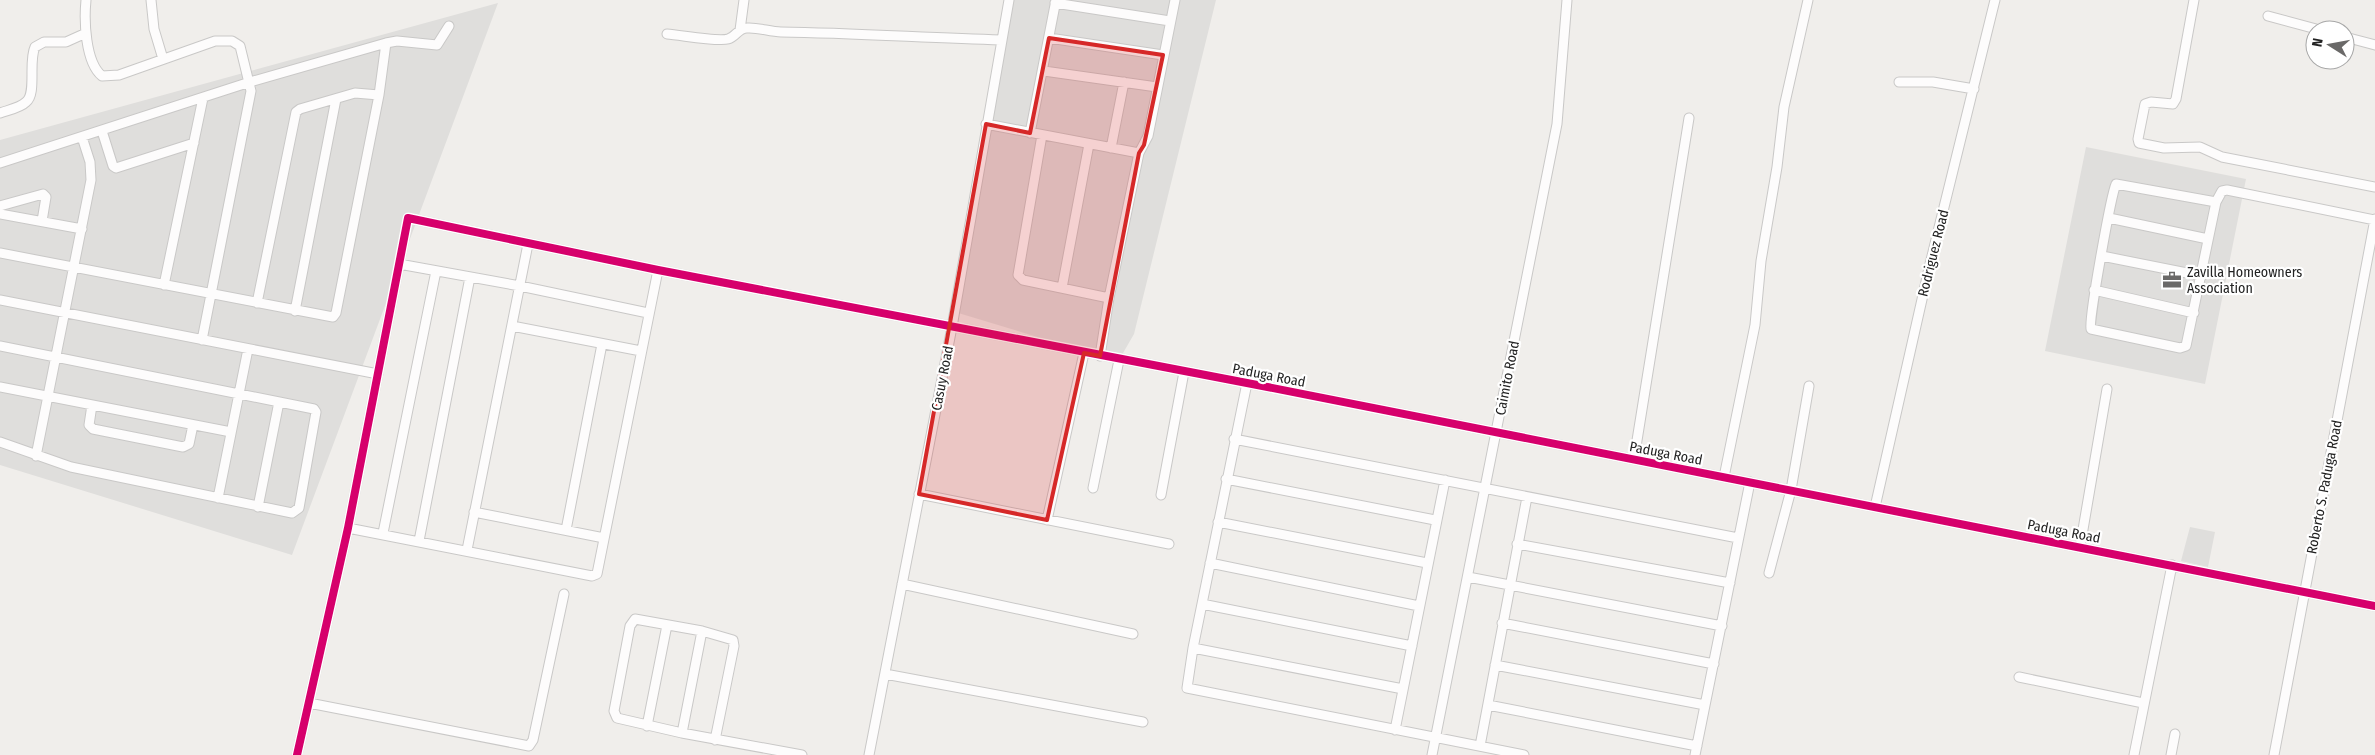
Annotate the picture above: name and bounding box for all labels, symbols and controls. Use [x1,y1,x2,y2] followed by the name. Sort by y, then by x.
[2305,20,2355,70] north arrow
[2309,37,2327,48] text: N
[1914,208,1953,298] street label: Rodriguez Road
[2187,264,2302,297] place label: Zavilla Homeowners Association
[2161,269,2183,291] office icon: Zavilla Homeowners Association
[1492,339,1523,417] street label: Caimito Road
[928,344,957,412] street label: Casuy Road
[1231,360,1307,391] street label: Paduga Road
[2303,419,2346,555] street label: Roberto S. Paduga Road
[1628,438,1704,469] street label: Paduga Road
[2026,516,2102,547] street label: Paduga Road

